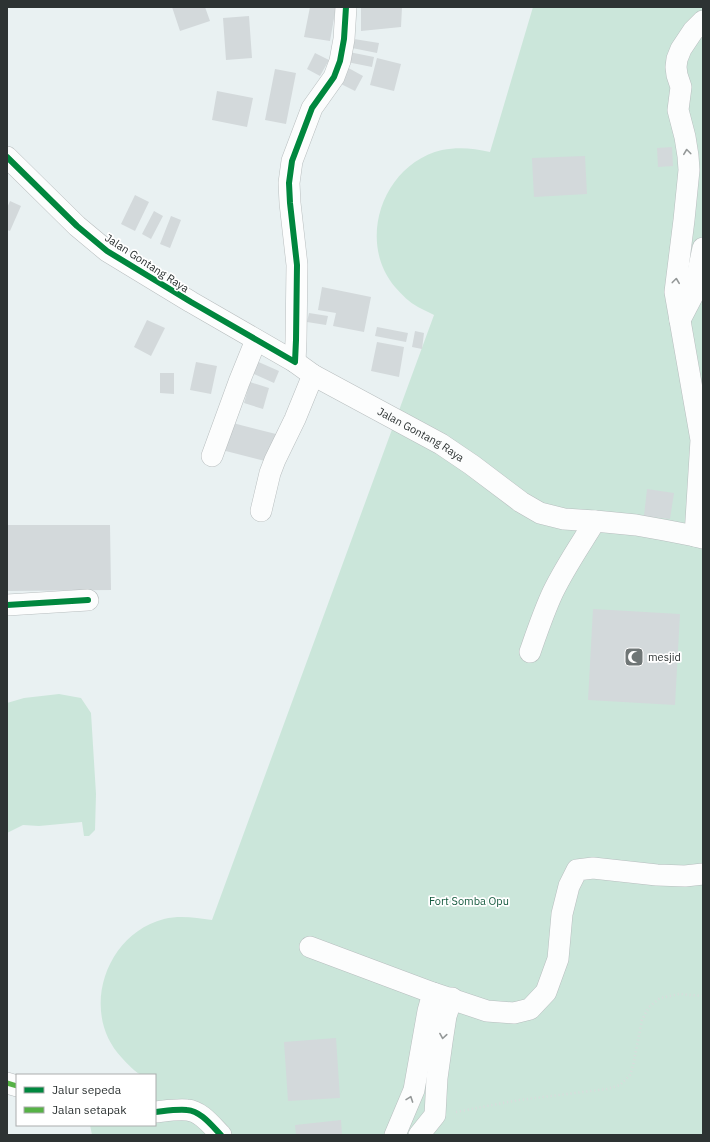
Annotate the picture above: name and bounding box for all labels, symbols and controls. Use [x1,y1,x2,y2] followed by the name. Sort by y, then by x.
[683,149,692,155] one-way arrow
[102,231,192,296] street label: Jalan Gontang Raya
[672,278,681,284] one-way arrow
[375,404,467,465] street label: Jalan Gontang Raya
[623,646,645,668] mosque icon: mesjid
[648,650,681,664] place label: mesjid
[429,894,509,908] park label: Fort Somba Opu
[439,1033,448,1039] one-way arrow
[16,1074,156,1126] legend
[52,1082,122,1097] text: Jalur sepeda
[406,1096,414,1103] one-way arrow
[52,1102,127,1117] text: Jalan setapak

